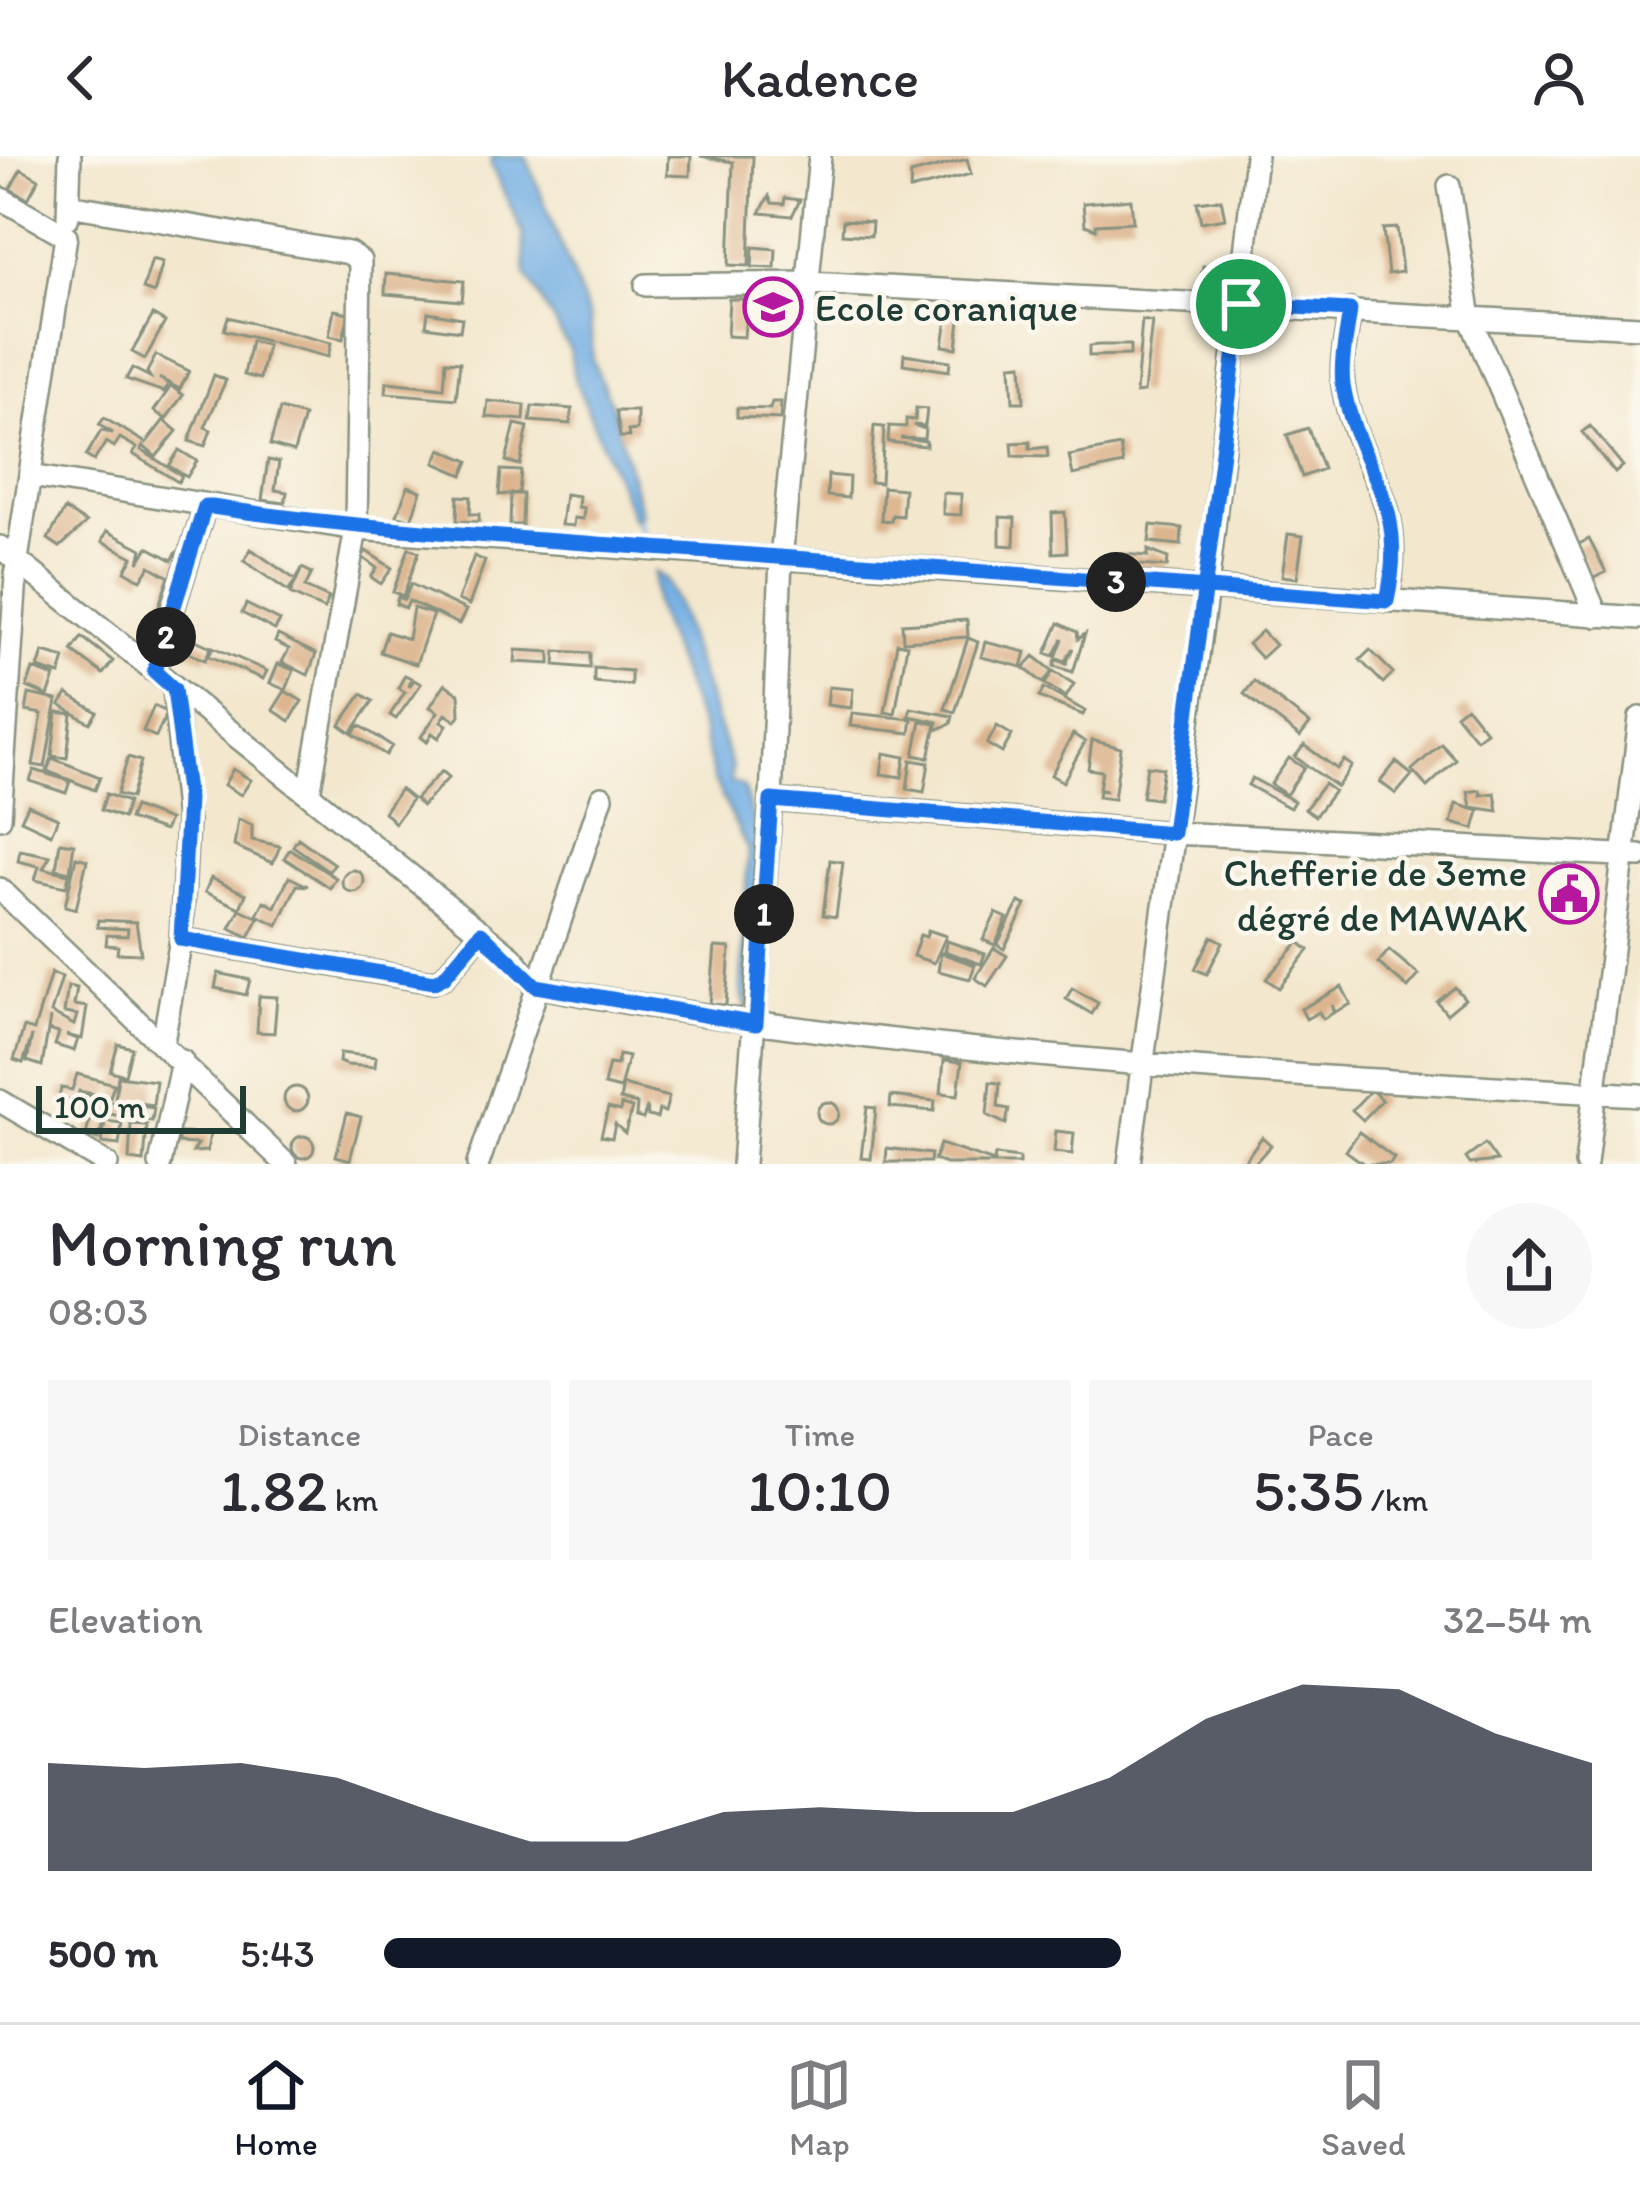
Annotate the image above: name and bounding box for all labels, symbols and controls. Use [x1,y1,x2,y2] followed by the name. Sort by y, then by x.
[48,45,114,111] icon: back
[1526,45,1592,111] icon: person
[721,46,919,111] text: Kadence
[1190,253,1292,355] pin
[1208,271,1274,337] icon: arrive
[742,276,804,338] school or university icon: Ecole coranique
[815,284,1078,331] place label: Ecole coranique
[1086,552,1146,612] pin: 3
[1107,562,1125,601] text: 3
[136,607,196,667] pin: 2
[157,617,175,656] text: 2
[1223,849,1527,941] place label: Chefferie de 3eme dégré de MAWAK
[1538,863,1600,925] public building icon: Chefferie de 3eme dégré de MAWAK
[734,884,794,944] pin: 1
[756,894,772,933] text: 1
[36,1080,246,1133] scale bar
[54,1087,145,1126] text: 100 m
[48,1203,397,1283] text: Morning run
[1466,1203,1592,1329] button: share
[48,1288,148,1335] text: 08:03
[238,1415,361,1454] text: Distance
[785,1415,855,1454] text: Time
[1308,1415,1374,1454] text: Pace
[220,1454,327,1526] text: 1.82
[748,1454,892,1526] text: 10:10
[1253,1454,1363,1526] text: 5:35
[327,1480,378,1519] text: km
[1363,1480,1428,1519] text: /km
[48,1596,203,1643] text: Elevation
[1443,1596,1592,1643] text: 32–54 m
[48,1930,158,1977] text: 500 m
[240,1930,315,1977] text: 5:43
[234,2052,318,2163] tab: Home
[786,2052,852,2163] tab: Map
[1321,2052,1406,2163] tab: Saved

